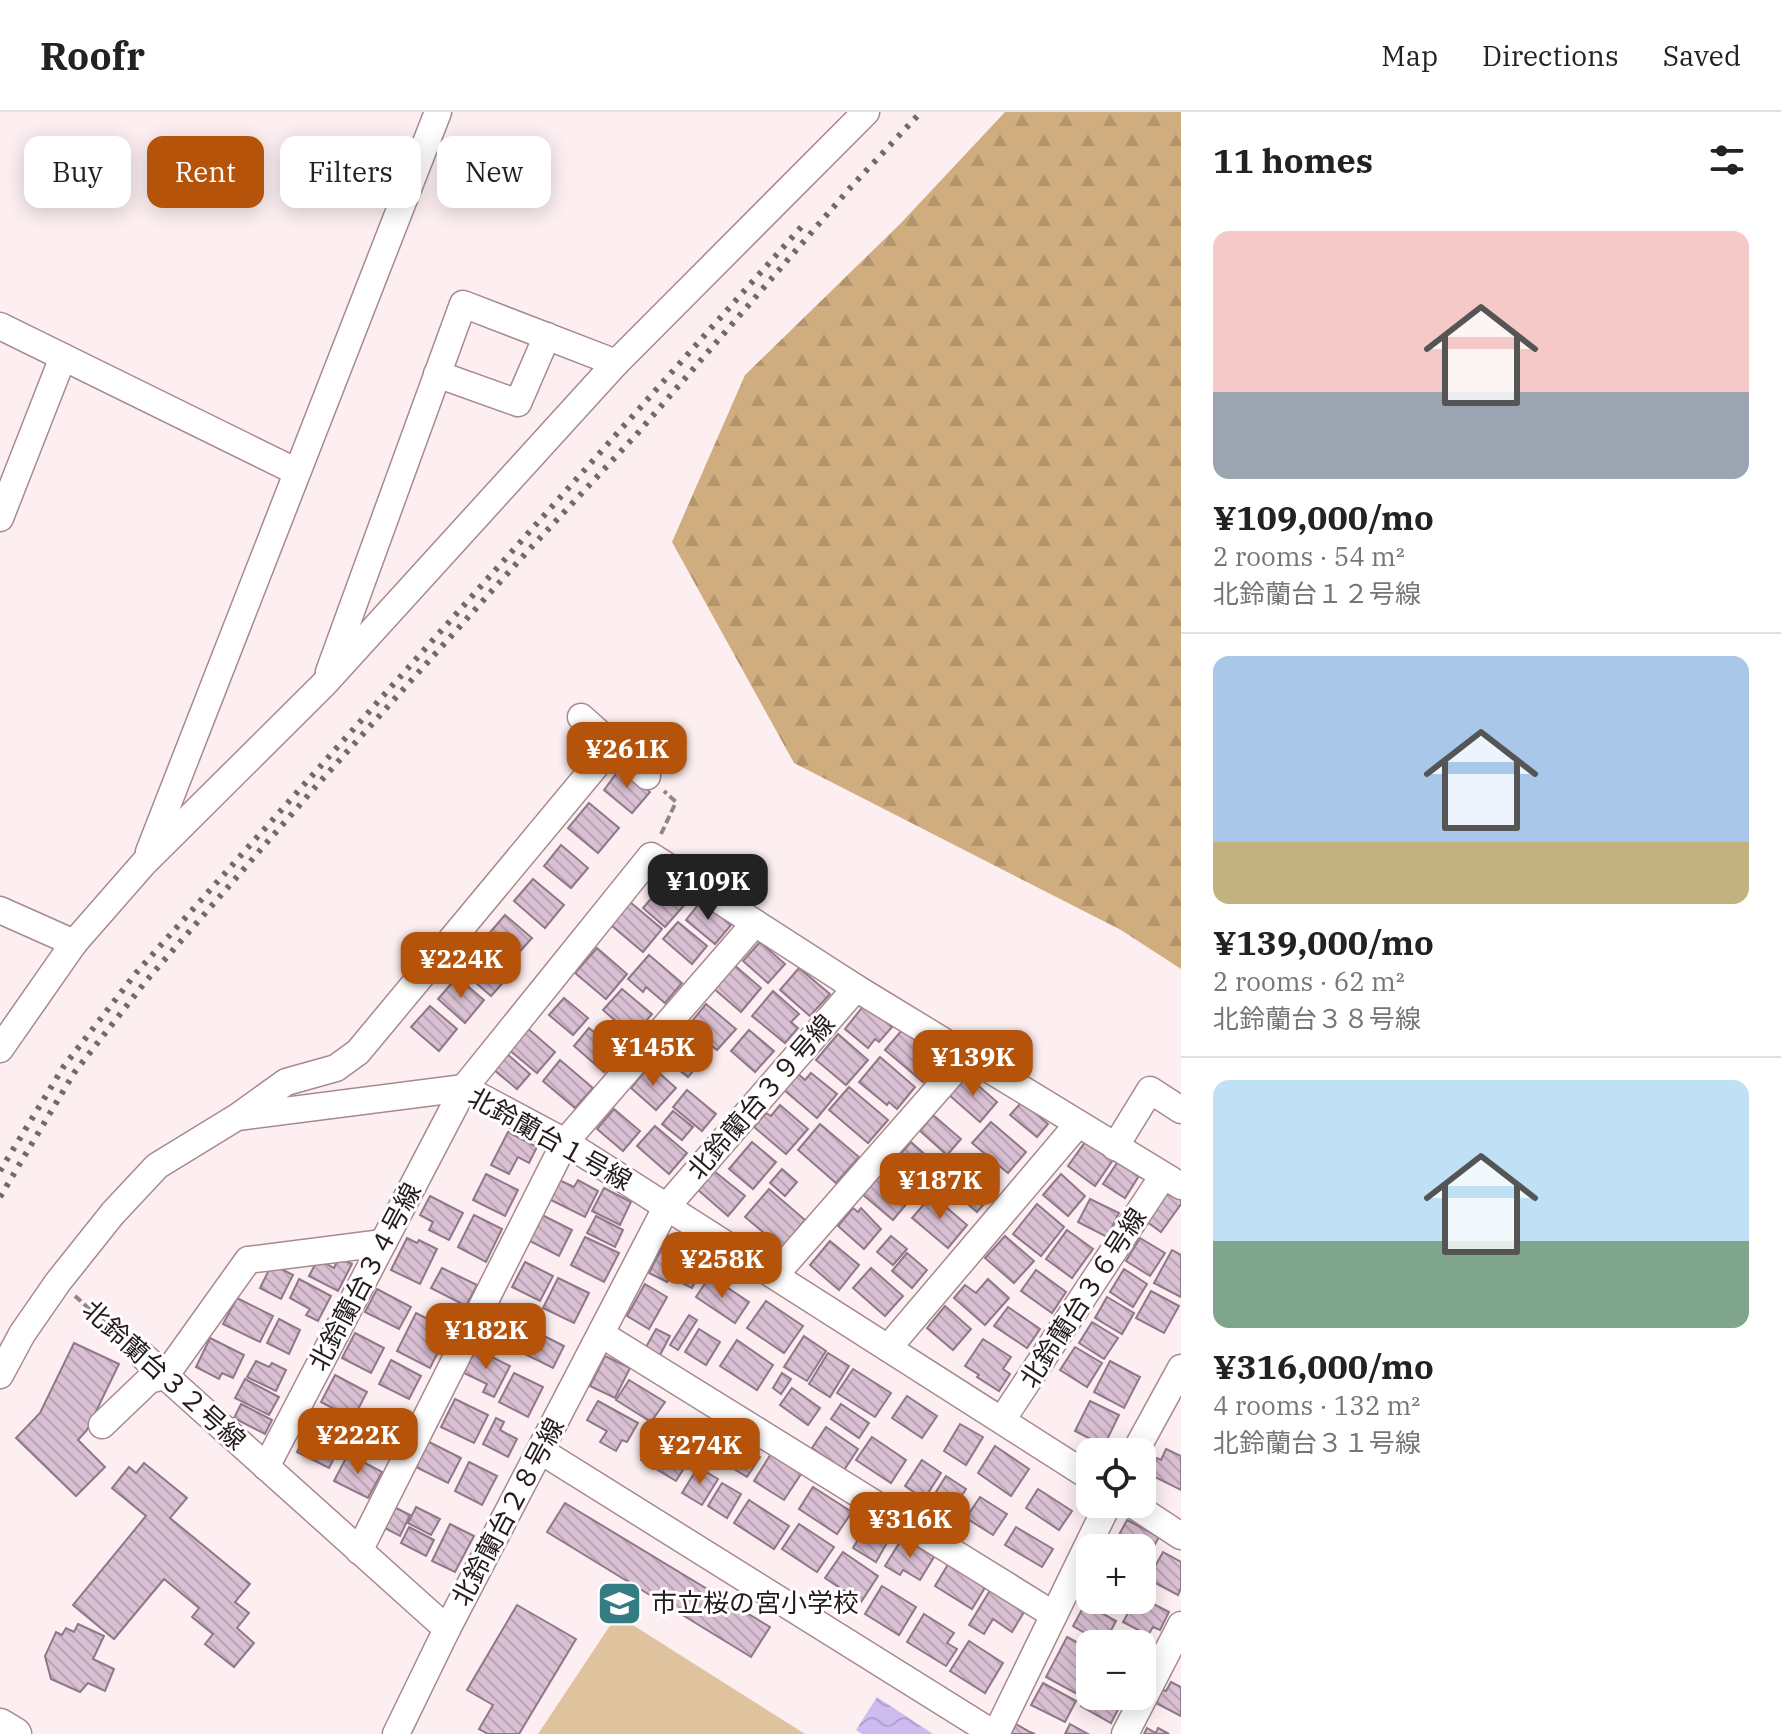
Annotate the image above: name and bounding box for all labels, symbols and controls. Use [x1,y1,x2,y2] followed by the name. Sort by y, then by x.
[40,31,145,80] text: Roofr
[1381,37,1438,74] text: Map
[1482,37,1619,74] text: Directions
[1663,37,1741,74] text: Saved
[24,136,131,208] chip: Buy
[147,136,264,208] chip: Rent
[280,136,421,208] chip: Filters
[437,136,551,208] chip: New
[1213,138,1373,182] text: 11 homes
[1705,138,1749,182] icon: filters
[1409,283,1553,427] icon: home
[1213,495,1434,539] text: ¥109,000/mo
[1213,539,1405,573] text: 2 rooms · 54 m²
[1213,576,1421,610] text: 北鈴蘭台１２号線
[1409,708,1553,852] icon: home
[571,722,683,790] pin: ¥261K
[585,731,669,765] text: ¥261K
[652,854,764,922] pin: ¥109K
[666,863,750,897] text: ¥109K
[1213,920,1434,964] text: ¥139,000/mo
[405,932,517,1000] pin: ¥224K
[419,941,503,975] text: ¥224K
[1213,964,1405,998] text: 2 rooms · 62 m²
[1213,1001,1421,1035] text: 北鈴蘭台３８号線
[679,1007,841,1186] street label: 北鈴蘭台３９号線
[597,1020,709,1088] pin: ¥145K
[611,1029,695,1063] text: ¥145K
[917,1030,1029,1098] pin: ¥139K
[931,1039,1015,1073] text: ¥139K
[463,1079,638,1197] street label: 北鈴蘭台１号線
[1409,1132,1553,1276] icon: home
[884,1153,996,1221] pin: ¥187K
[898,1162,982,1196] text: ¥187K
[300,1177,428,1376] street label: 北鈴蘭台３４号線
[1011,1201,1153,1394] street label: 北鈴蘭台３６号線
[666,1232,778,1300] pin: ¥258K
[680,1241,764,1275] text: ¥258K
[76,1292,253,1456] street label: 北鈴蘭台３２号線
[430,1303,542,1371] pin: ¥182K
[444,1312,528,1346] text: ¥182K
[1213,1344,1434,1388] text: ¥316,000/mo
[1213,1388,1420,1422] text: 4 rooms · 132 m²
[302,1408,414,1476] pin: ¥222K
[443,1412,571,1611] street label: 北鈴蘭台２８号線
[316,1417,400,1451] text: ¥222K
[644,1418,756,1486] pin: ¥274K
[1213,1425,1421,1459] text: 北鈴蘭台３１号線
[658,1427,742,1461] text: ¥274K
[1076,1438,1156,1710] map controls
[1076,1438,1156,1518] button: locate
[854,1492,966,1560] pin: ¥316K
[868,1501,952,1535] text: ¥316K
[1076,1534,1156,1614] button: +
[596,1579,644,1627] school or university icon: 市立桜の宮小学校
[651,1585,859,1619] place label: 市立桜の宮小学校
[1076,1630,1156,1710] button: −

